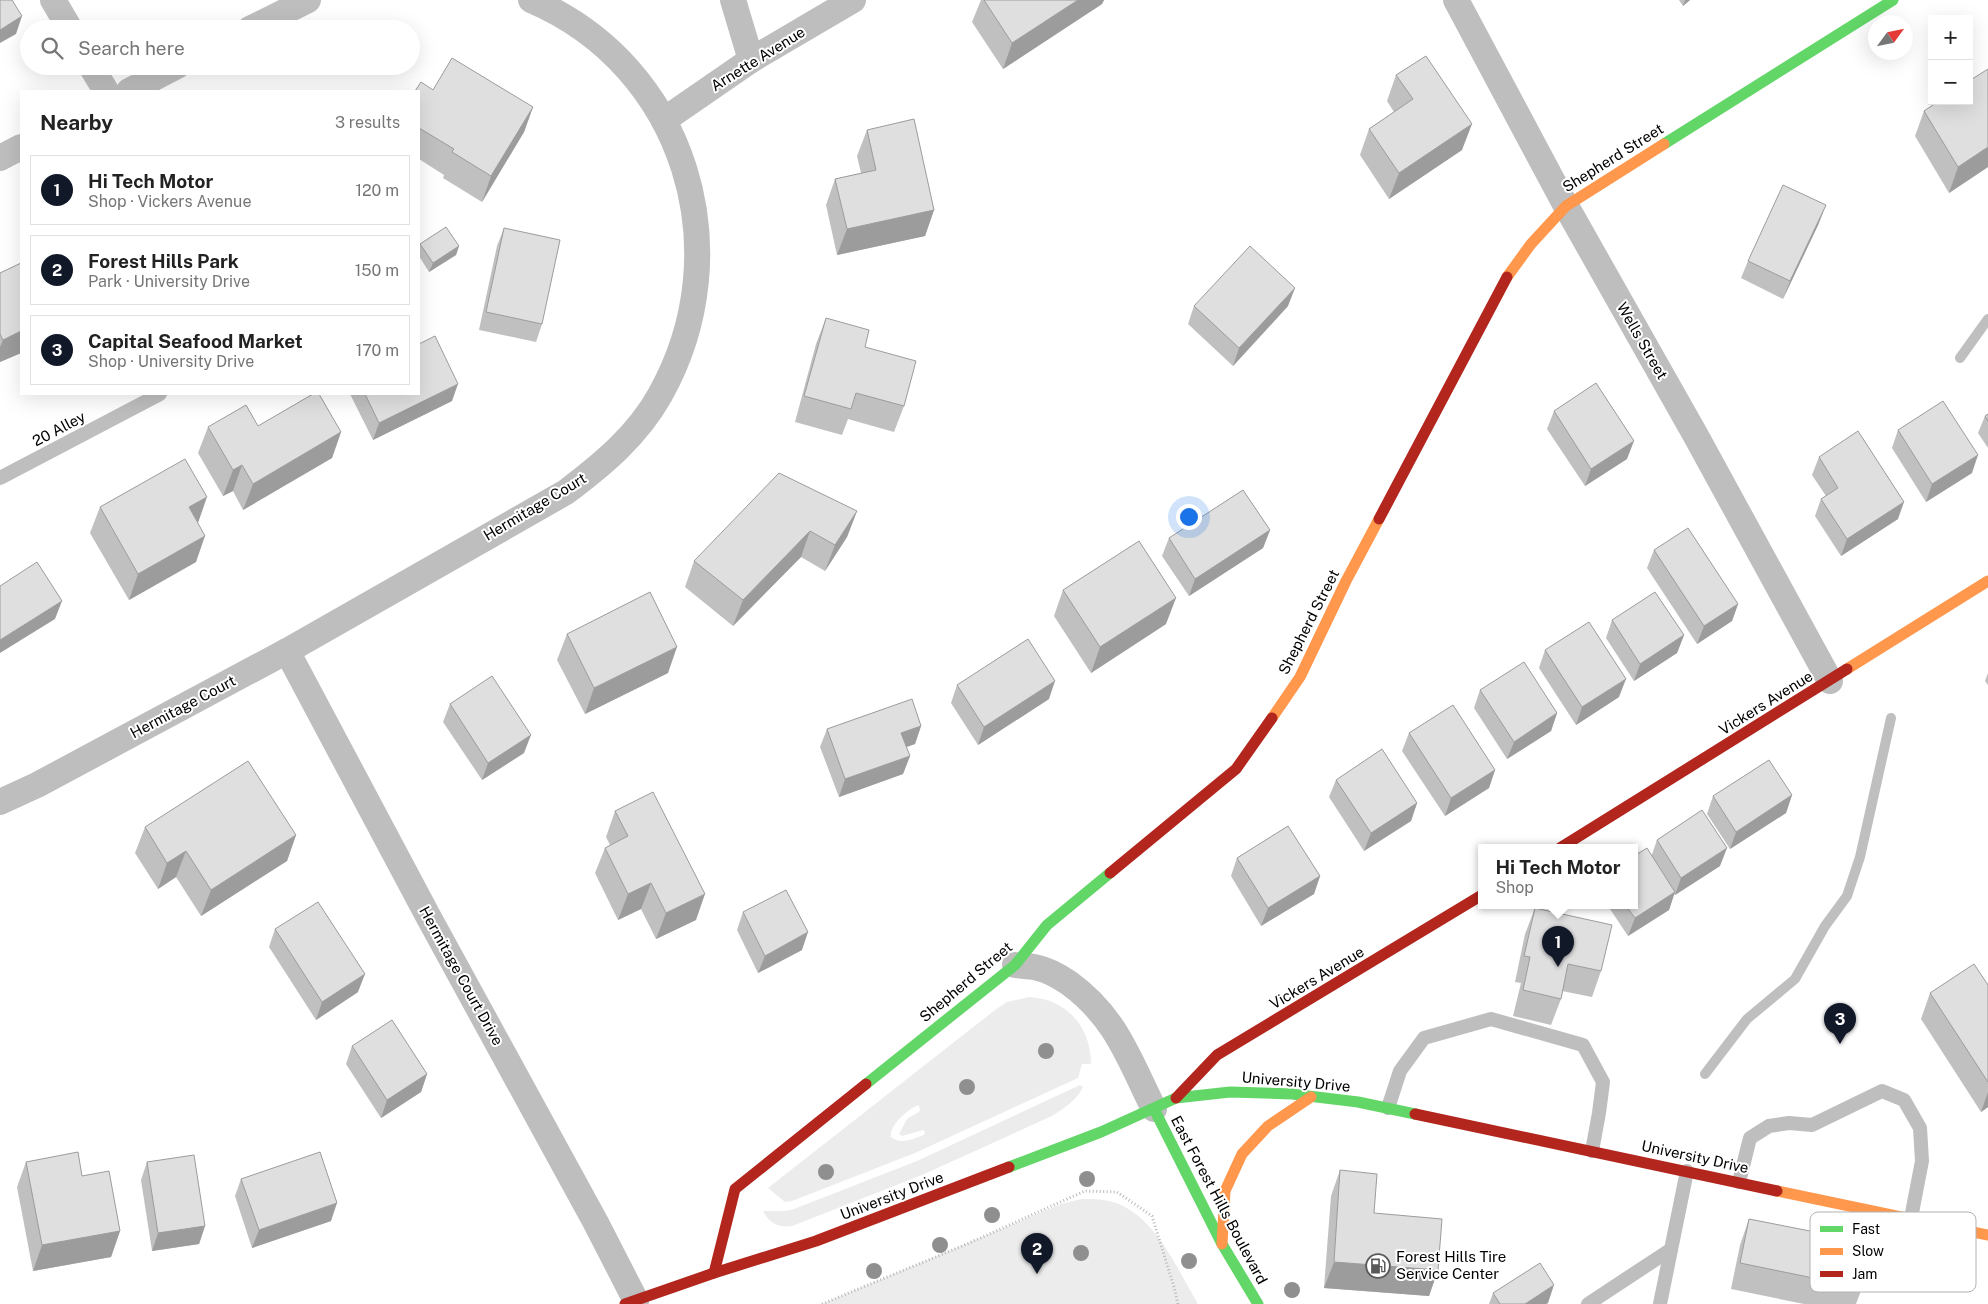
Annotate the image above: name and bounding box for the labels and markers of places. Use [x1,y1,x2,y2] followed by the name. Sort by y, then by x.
[1542,926,1574,967] pin: 1
[1824,1003,1856,1044] pin: 3
[1021,1233,1053,1274] pin: 2
[1396,1248,1506,1282] place label: Forest Hills Tire Service Center
[1365,1253,1391,1279] fuel station icon: Forest Hills Tire Service Center

